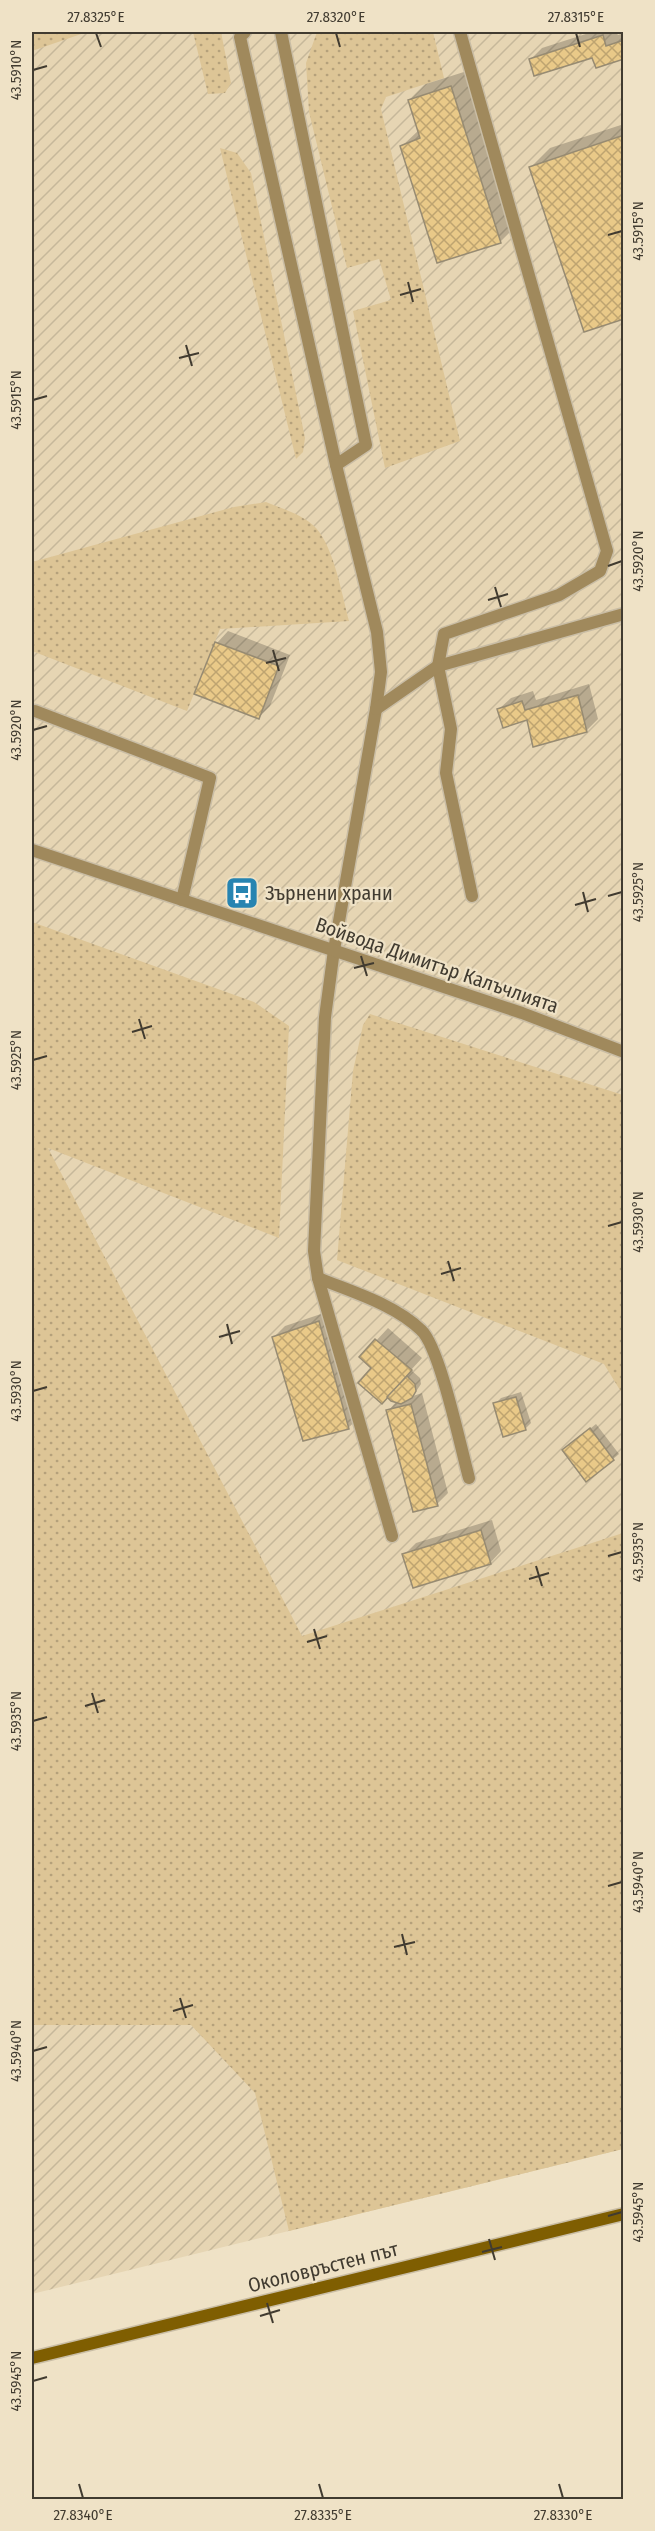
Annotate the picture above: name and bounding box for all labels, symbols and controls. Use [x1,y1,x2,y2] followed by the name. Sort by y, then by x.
[67,8,125,26] text: 27.8325°E
[307,8,365,26] text: 27.8320°E
[548,8,604,26] text: 27.8315°E
[7,40,25,100] text: 43.5910°N
[629,201,647,261] text: 43.5915°N
[7,370,25,430] text: 43.5915°N
[629,530,647,592] text: 43.5920°N
[7,699,25,761] text: 43.5920°N
[629,862,647,922] text: 43.5925°N
[224,875,260,911] bus stop icon: Зърнени храни
[265,881,393,905] place label: Зърнени храни
[312,912,562,1018] street label: Войвода Димитър Калъчлията
[7,1030,25,1090] text: 43.5925°N
[629,1191,647,1253] text: 43.5930°N
[7,1360,25,1422] text: 43.5930°N
[629,1522,647,1582] text: 43.5935°N
[7,1691,25,1751] text: 43.5935°N
[629,1851,647,1913] text: 43.5940°N
[7,2020,25,2082] text: 43.5940°N
[629,2182,647,2242] text: 43.5945°N
[245,2236,402,2297] street label: Околовръстен път
[7,2351,25,2411] text: 43.5945°N
[53,2506,113,2524] text: 27.8340°E
[294,2506,352,2524] text: 27.8335°E
[534,2506,592,2524] text: 27.8330°E

